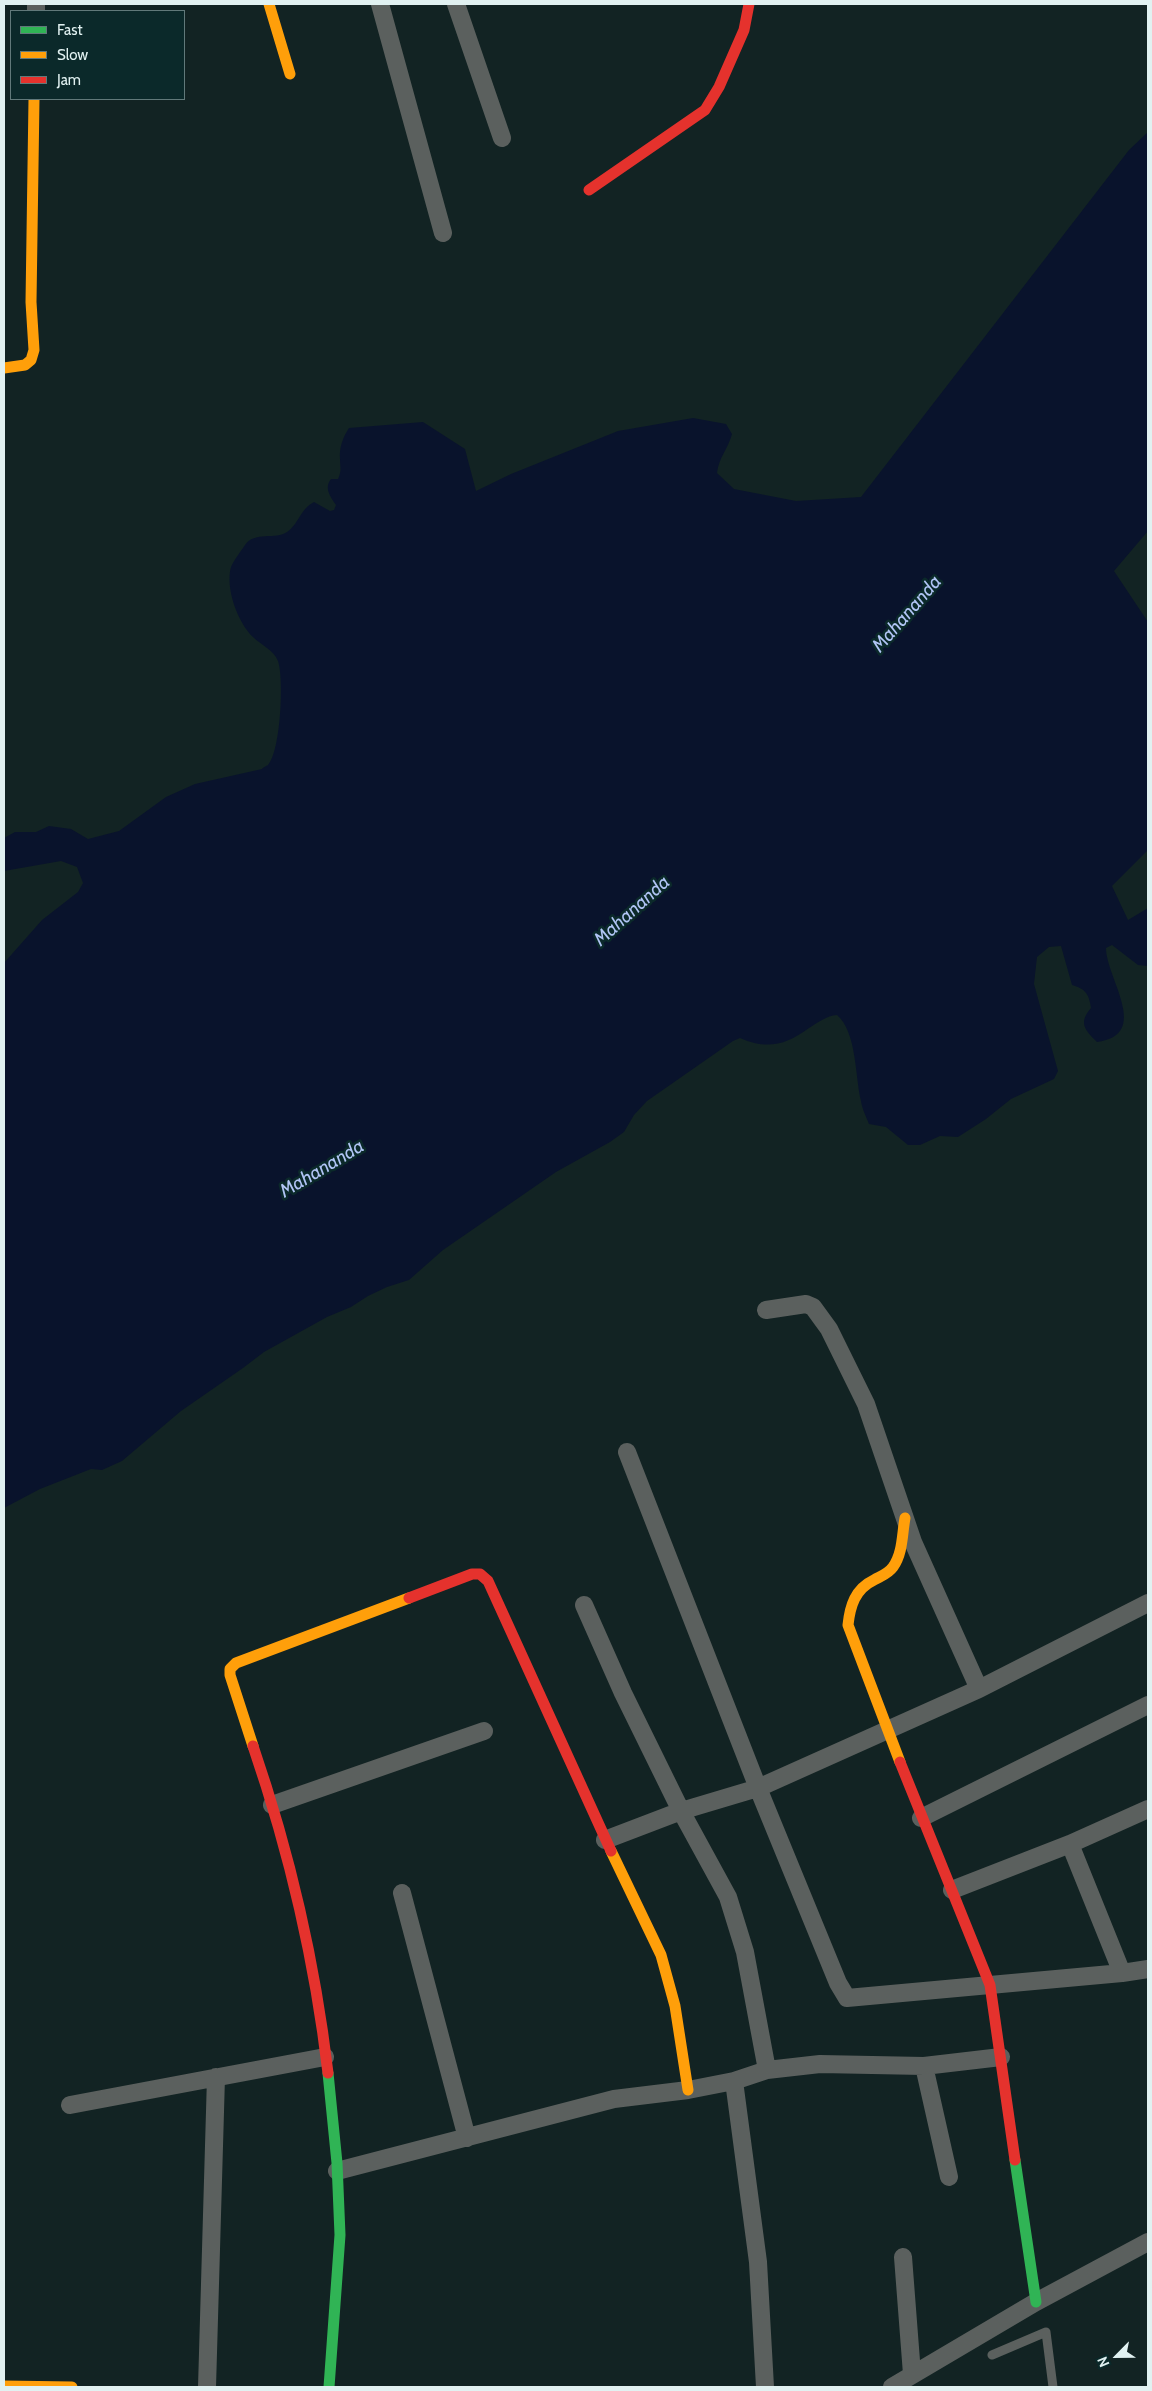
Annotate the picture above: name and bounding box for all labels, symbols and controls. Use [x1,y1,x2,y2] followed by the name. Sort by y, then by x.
[10,10,185,100] legend
[57,21,82,39] text: Fast
[57,46,88,64] text: Slow
[57,71,81,89] text: Jam
[867,571,947,657] water label: Mahananda
[589,871,675,951] water label: Mahananda
[276,1135,368,1203] water label: Mahananda
[1092,2331,1142,2381] north arrow
[1093,2354,1113,2370] text: N

